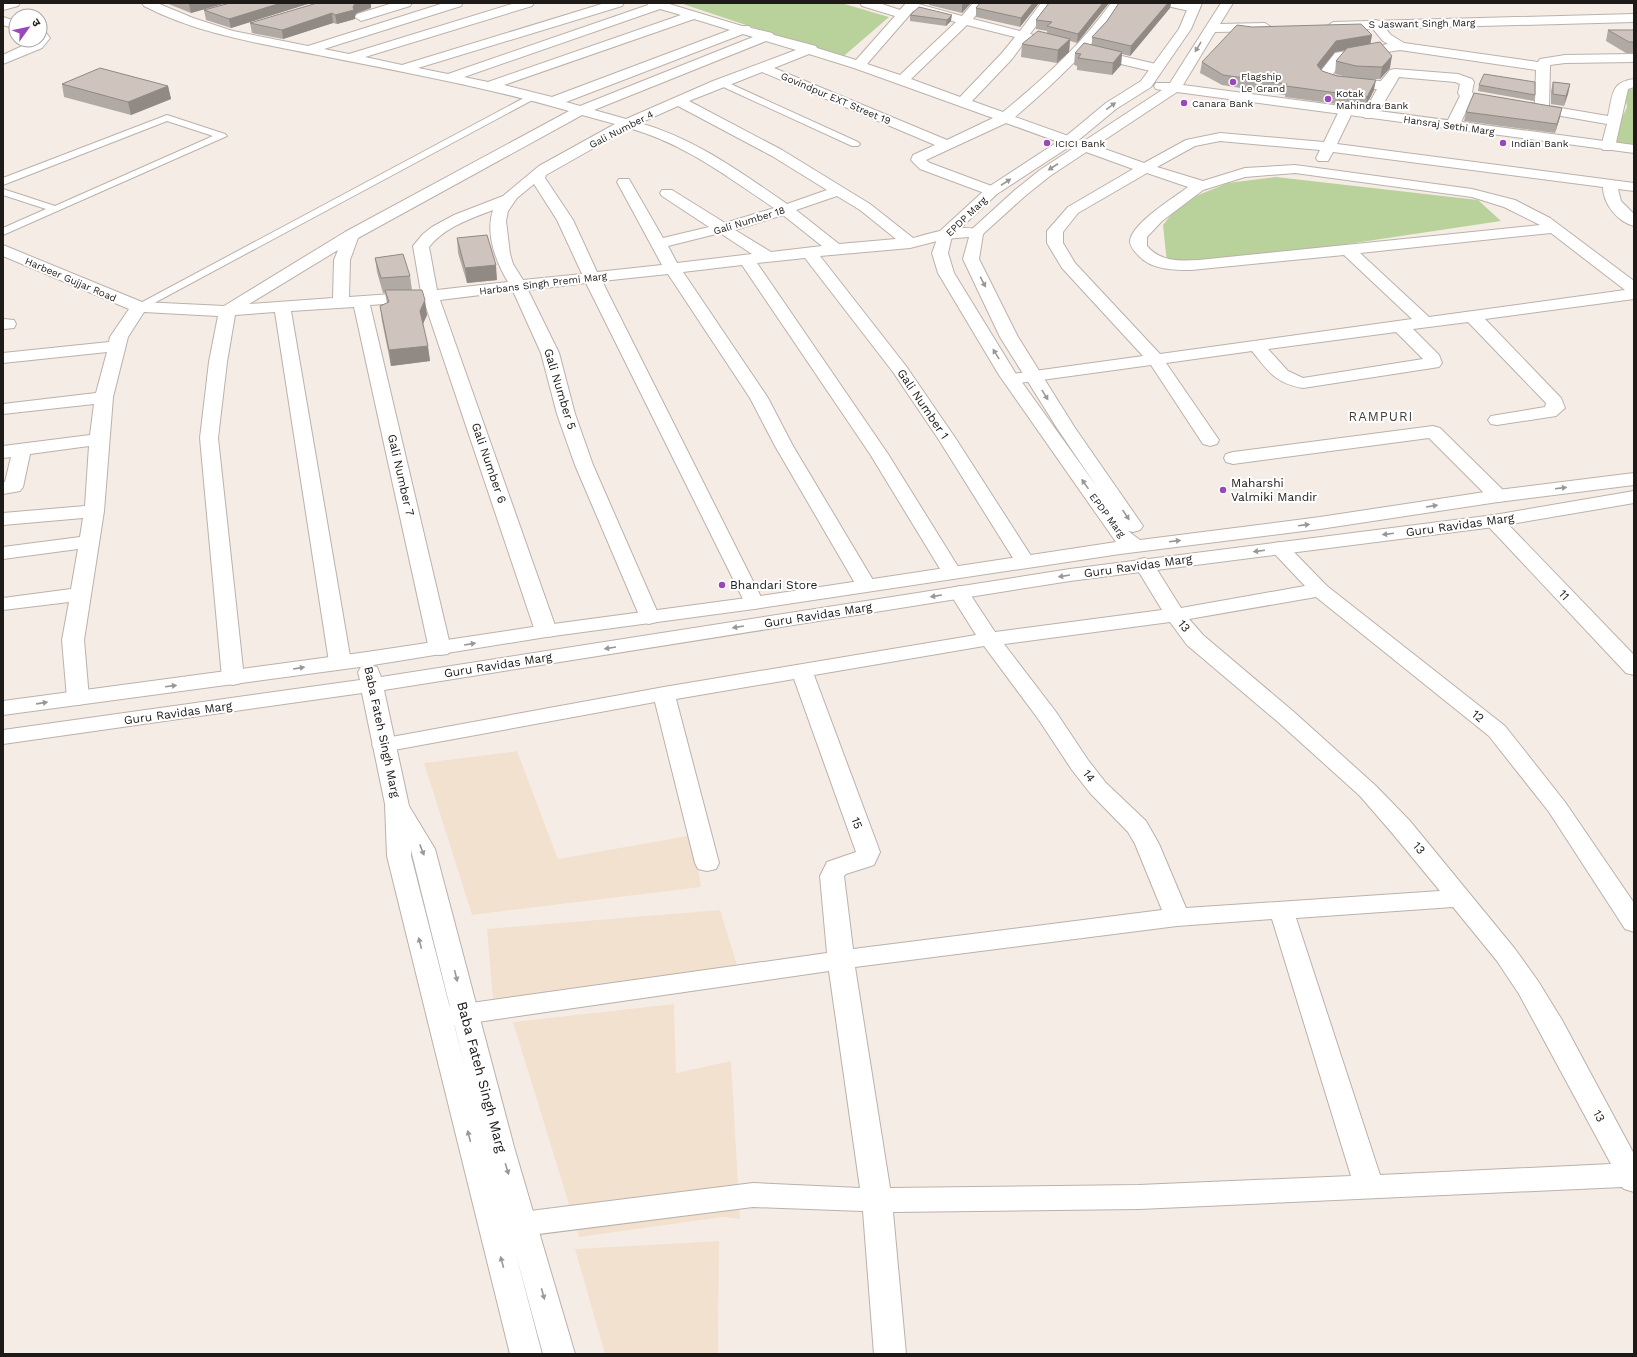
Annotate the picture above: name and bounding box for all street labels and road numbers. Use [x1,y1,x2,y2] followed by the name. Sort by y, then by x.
[1369,17,1476,30] street label: S Jaswant Singh Marg
[779,70,892,127] street label: Govindpur EXT Street 19
[587,109,655,150] street label: Gali Number 4
[1403,114,1496,137] street label: Hansraj Sethi Marg
[944,194,989,238] street label: EPDP Marg
[712,204,786,237] street label: Gali Number 18
[23,255,118,304] street label: Harbeer Gujjar Road
[479,270,608,297] street label: Harbans Singh Premi Marg
[541,347,579,431] street label: Gali Number 5
[894,366,952,442] street label: Gali Number 1
[469,421,509,505] street label: Gali Number 6
[385,433,417,517] street label: Gali Number 7
[1087,491,1128,540] street label: EPDP Marg
[1405,510,1516,540] street label: Guru Ravidas Marg
[1083,551,1194,581] street label: Guru Ravidas Marg
[1556,587,1572,603] street label: 11
[763,599,874,630] street label: Guru Ravidas Marg
[1175,617,1193,635] street label: 13
[443,649,554,680] street label: Guru Ravidas Marg
[361,665,403,799] street label: Baba Fateh Singh Marg
[123,698,234,728] street label: Guru Ravidas Marg
[1469,707,1487,725] street label: 12
[1080,767,1098,785] street label: 14
[848,815,866,831] street label: 15
[1410,839,1428,857] street label: 13
[454,1000,510,1155] street label: Baba Fateh Singh Marg
[1590,1108,1608,1124] street label: 13

